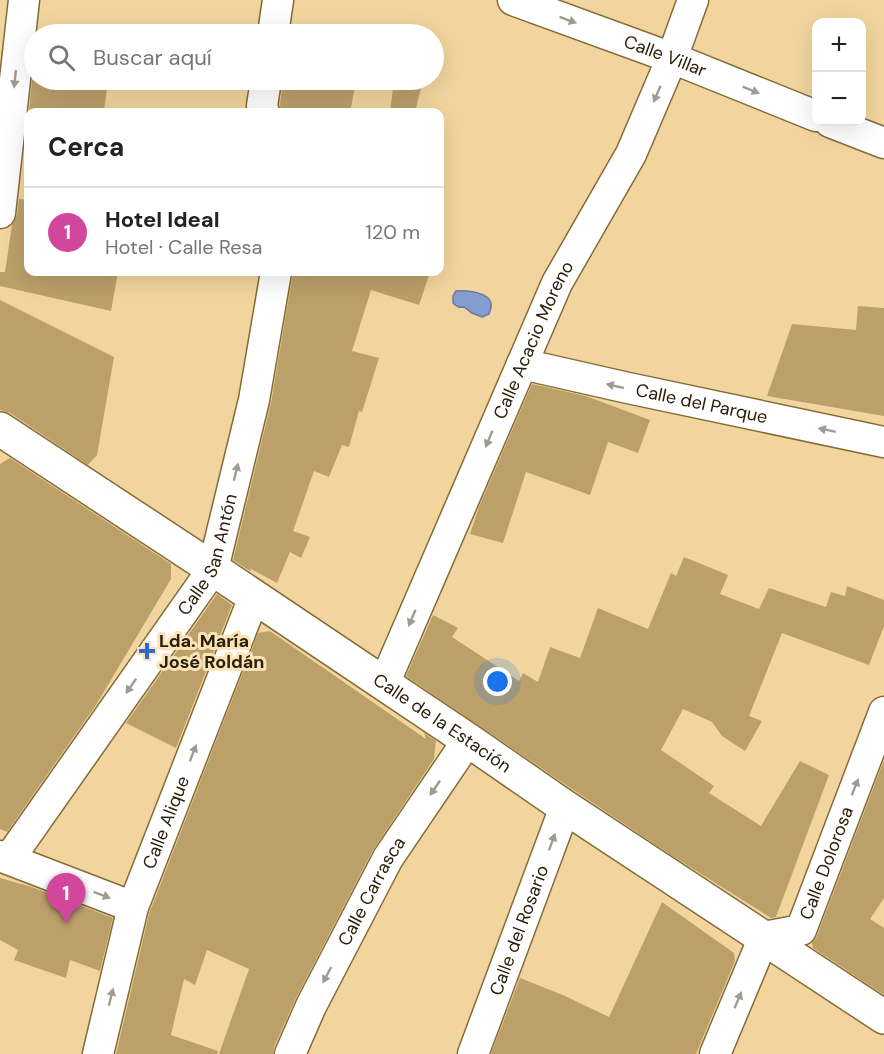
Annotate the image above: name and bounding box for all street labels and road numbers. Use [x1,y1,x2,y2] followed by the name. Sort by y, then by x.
[620,29,710,83] street label: Calle Villar
[488,256,579,423] street label: Calle Acacio Moreno
[634,378,770,429] street label: Calle del Parque
[172,491,243,620] street label: Calle San Antón
[368,668,516,778] street label: Calle de la Estación
[137,772,195,872] street label: Calle Alique
[794,803,859,923] street label: Calle Dolorosa
[332,832,411,950] street label: Calle Carrasca
[484,862,554,999] street label: Calle del Rosario

